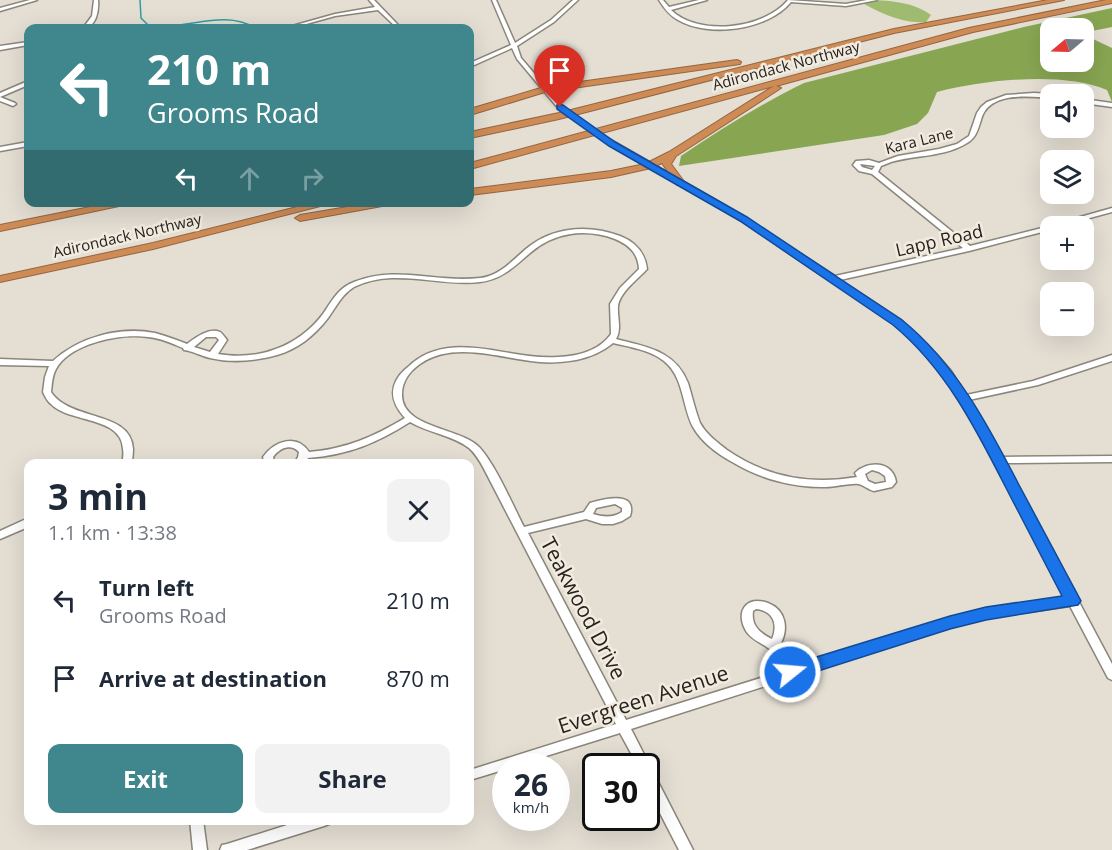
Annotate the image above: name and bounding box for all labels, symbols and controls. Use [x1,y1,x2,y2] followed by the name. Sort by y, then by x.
[1040,18,1094,72] north arrow
[1040,18,1094,336] map controls
[710,36,862,94] street label: Adirondack Northway
[147,40,271,97] text: 210 m
[534,45,585,107] pin
[48,48,126,126] icon: left
[543,54,576,87] icon: arrive
[1040,84,1094,138] button: sound
[147,94,319,131] text: Grooms Road
[883,122,955,158] street label: Kara Lane
[1040,150,1094,204] button: layers
[170,162,203,195] icon: left
[233,162,266,195] icon: ahead
[296,162,329,195] icon: right
[51,208,204,262] street label: Adirondack Northway
[1040,216,1094,270] button: +
[893,218,985,262] street label: Lapp Road
[1040,282,1094,336] button: −
[48,472,148,521] text: 3 min
[387,479,450,542] button: close
[48,519,177,546] text: 1.1 km · 13:38
[535,532,633,684] street label: Teakwood Drive
[99,572,194,602] text: Turn left
[48,584,81,617] icon: left
[386,585,450,615] text: 210 m
[99,602,227,629] text: Grooms Road
[758,640,822,704] position arrow
[554,658,732,740] street label: Evergreen Avenue
[48,662,81,695] icon: arrive
[99,663,327,693] text: Arrive at destination
[386,663,450,693] text: 870 m
[48,744,243,813] button: Exit
[255,744,450,813] button: Share
[582,753,660,831] speed limit sign: 30
[514,764,548,805] text: 26
[513,797,549,817] text: km/h

